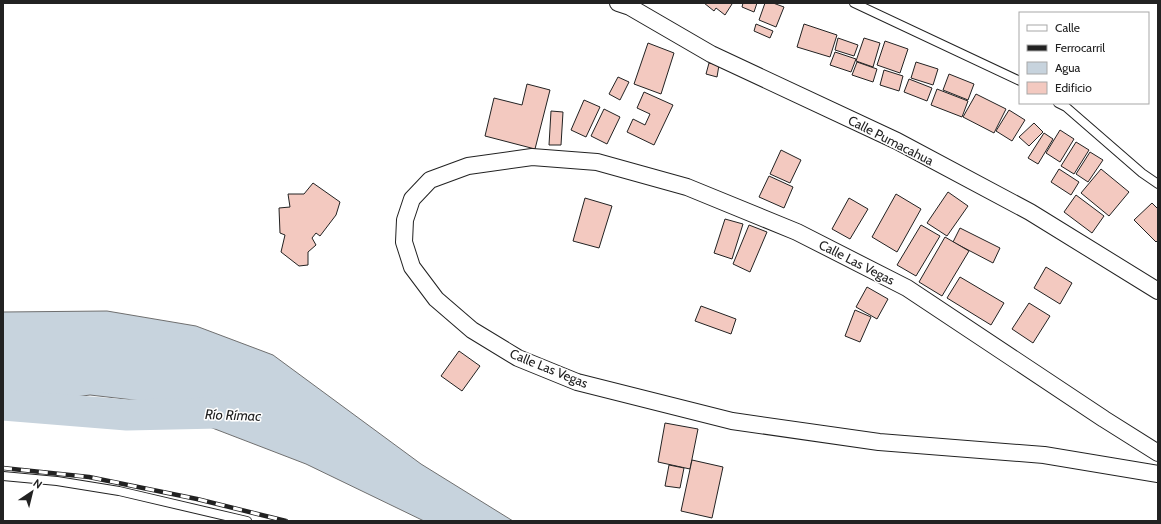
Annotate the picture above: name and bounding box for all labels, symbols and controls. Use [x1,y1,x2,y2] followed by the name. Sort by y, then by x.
[1019,12,1149,104] legend
[1055,20,1080,35] text: Calle
[1055,40,1105,55] text: Ferrocarril
[1055,60,1081,75] text: Agua
[1055,80,1092,95] text: Edificio
[846,112,937,169] street label: Calle Pumacahua
[816,236,898,288] street label: Calle Las Vegas
[508,345,591,391] street label: Calle Las Vegas
[205,405,262,425] water label: Río Rímac
[12,472,52,512] north arrow
[31,476,45,492] text: N

